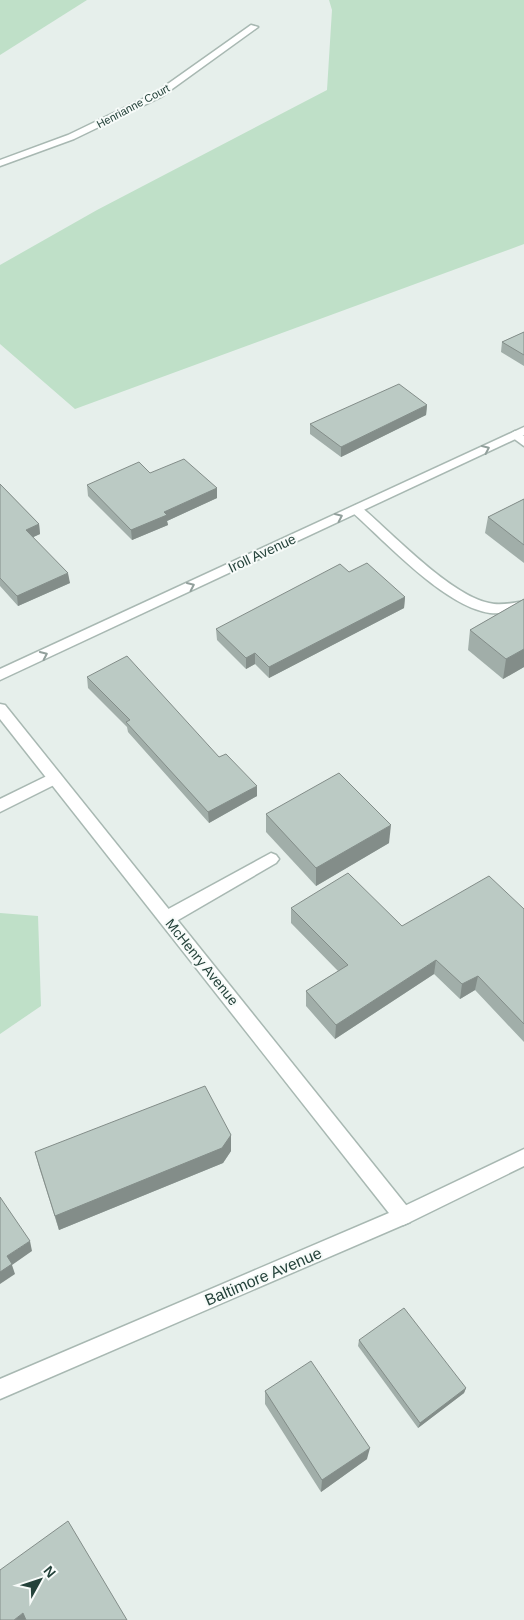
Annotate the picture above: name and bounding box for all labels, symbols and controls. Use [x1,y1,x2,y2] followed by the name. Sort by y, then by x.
[95,82,171,130] street label: Henrianne Court
[481,444,490,455] one-way arrow
[334,513,343,523] one-way arrow
[226,530,299,576] street label: Iroll Avenue
[186,582,195,592] one-way arrow
[39,650,48,661] one-way arrow
[162,916,242,1009] street label: McHenry Avenue
[202,1244,324,1309] street label: Baltimore Avenue
[15,1555,65,1605] north arrow
[41,1563,59,1581] text: N

